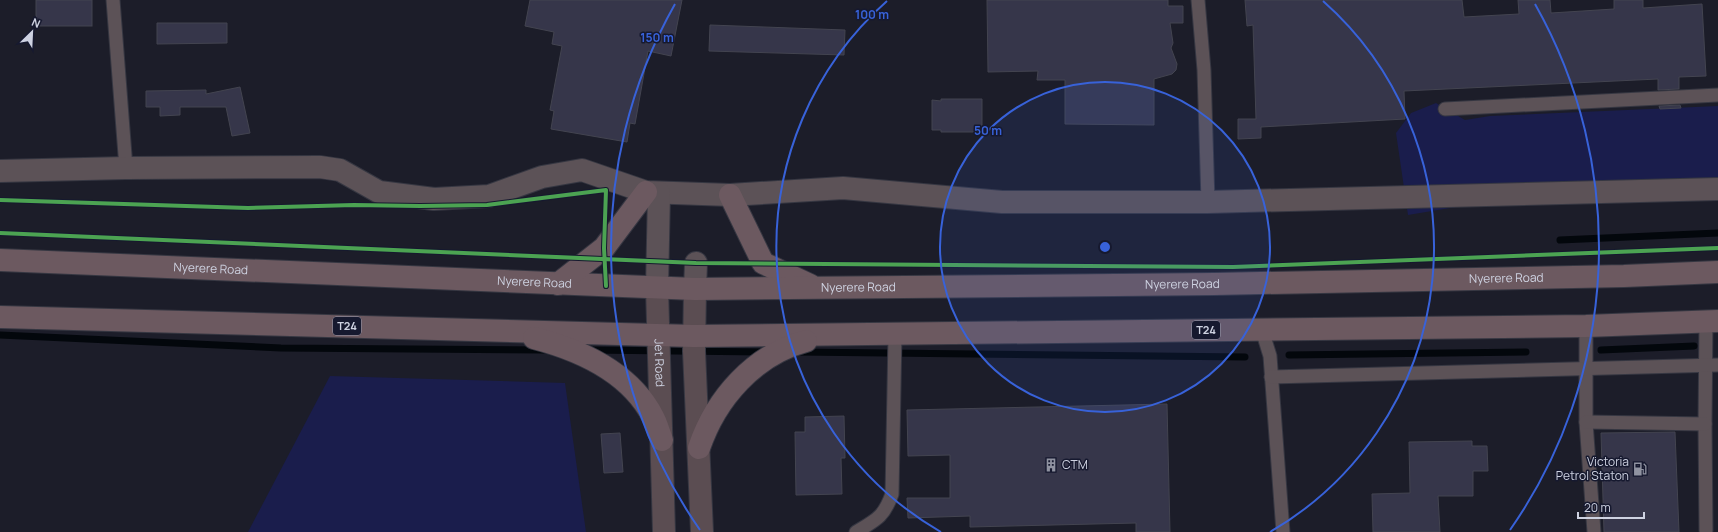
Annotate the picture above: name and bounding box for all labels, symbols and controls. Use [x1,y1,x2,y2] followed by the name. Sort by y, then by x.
[855,6,889,23] text: 100 m
[12,12,52,52] north arrow
[30,14,43,31] text: N
[640,29,674,46] text: 150 m
[974,122,1002,139] text: 50 m
[1098,240,1112,254] centre of rings
[173,258,249,278] street label: Nyerere Road
[1469,269,1544,287] street label: Nyerere Road
[497,272,572,292] street label: Nyerere Road
[1145,275,1220,293] street label: Nyerere Road
[821,278,896,296] street label: Nyerere Road
[333,317,361,335] road number: T24
[1192,321,1220,339] road number: T24
[650,339,669,387] street label: Jet Road
[1556,453,1629,484] place label: Victoria Petrol Staton
[1062,456,1088,473] place label: CTM
[1043,457,1059,473] building icon: CTM
[1632,461,1648,477] fuel station icon: Victoria Petrol Staton
[1578,494,1644,520] scale bar
[1584,499,1611,516] text: 20 m

